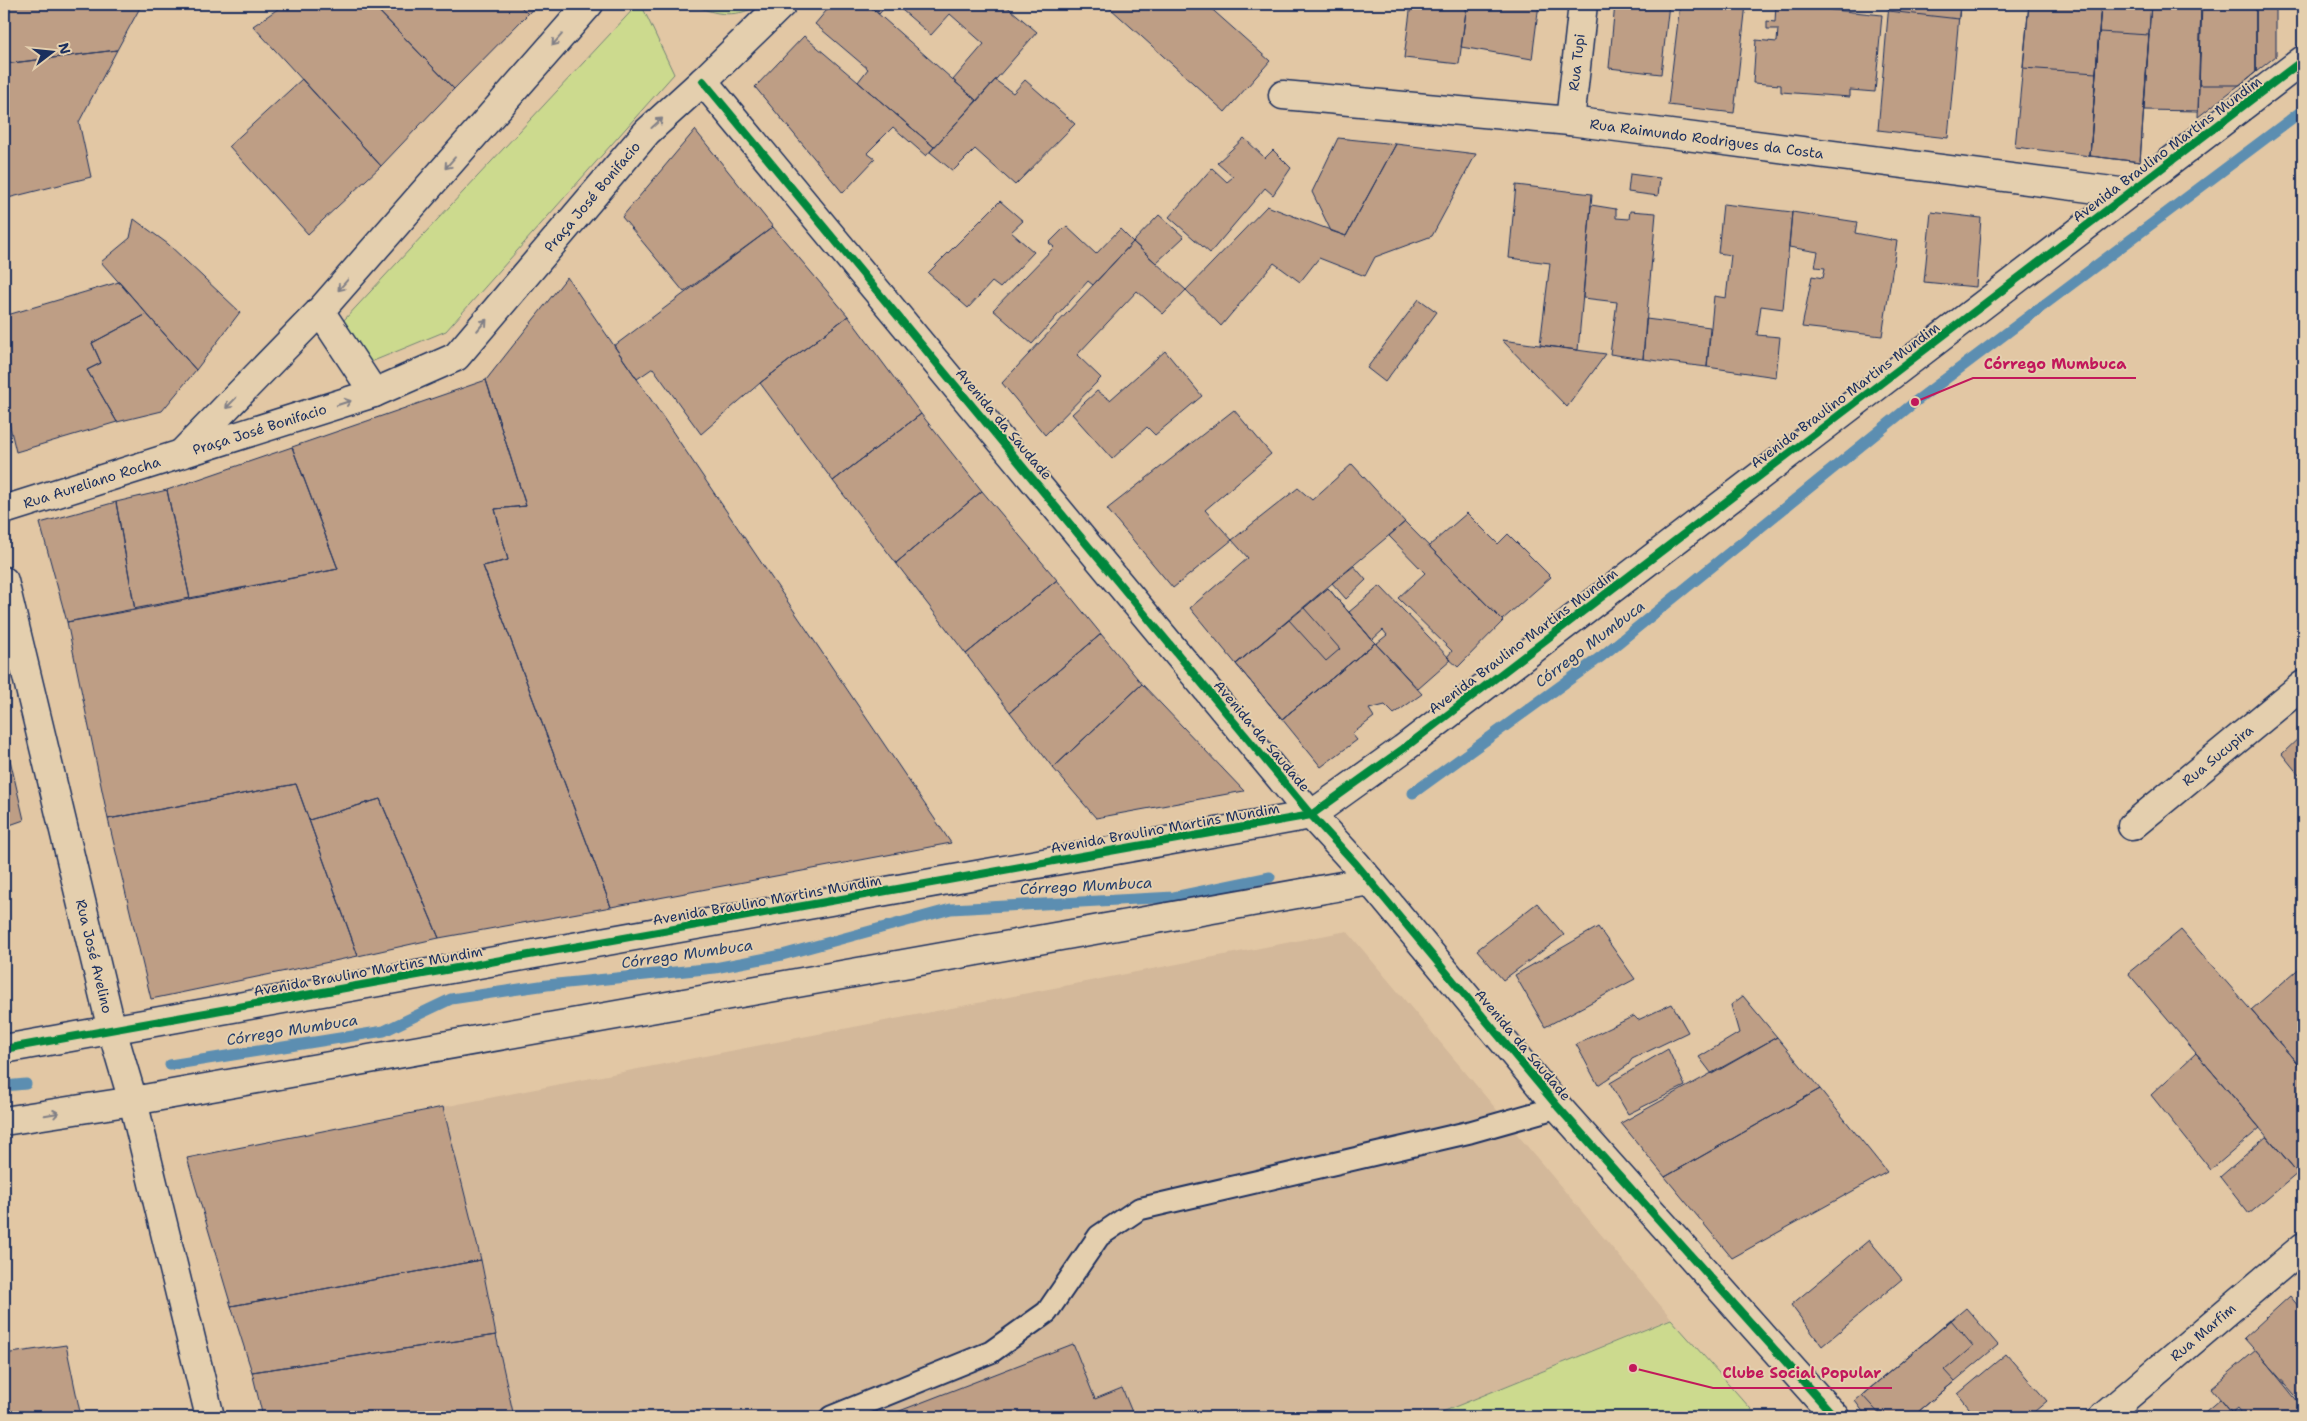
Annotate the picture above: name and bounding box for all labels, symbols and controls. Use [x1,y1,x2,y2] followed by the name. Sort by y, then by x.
[28,28,78,78] north arrow
[1564,33,1589,92] street label: Rua Tupi
[551,34,562,47] one-way arrow
[54,41,75,56] text: N
[2069,72,2265,226] street label: Avenida Braulino Martins Mundim
[1589,115,1825,163] street label: Rua Raimundo Rodrigues da Costa
[651,117,664,129] one-way arrow
[540,138,644,256] street label: Praça José Bonifacio
[444,156,455,169] one-way arrow
[337,278,348,291] one-way arrow
[1747,318,1943,472] street label: Avenida Braulino Martins Mundim
[477,319,488,332] one-way arrow
[1973,348,2136,378] callout: Córrego Mumbuca
[1984,354,2127,374] text: Córrego Mumbuca
[952,364,1056,484] street label: Avenida da Saudade
[225,397,237,409] one-way arrow
[335,397,351,407] one-way arrow
[190,400,329,459] street label: Praça José Bonifacio
[21,452,163,512] street label: Rua Aureliano Rocha
[1425,564,1621,718] street label: Avenida Braulino Martins Mundim
[1531,596,1649,692] water label: Córrego Mumbuca
[1210,676,1314,796] street label: Avenida da Saudade
[2178,721,2257,790] street label: Rua Sucupira
[1049,799,1281,857] street label: Avenida Braulino Martins Mundim
[651,871,883,929] street label: Avenida Braulino Martins Mundim
[1019,873,1153,899] water label: Córrego Mumbuca
[72,897,117,1015] street label: Rua José Avelino
[620,935,754,973] water label: Córrego Mumbuca
[252,942,484,1000] street label: Avenida Braulino Martins Mundim
[1471,985,1575,1105] street label: Avenida da Saudade
[225,1010,359,1050] water label: Córrego Mumbuca
[44,1108,60,1118] one-way arrow
[2166,1299,2239,1365] street label: Rua Marfim
[1713,1358,1892,1388] callout: Clube Social Popular
[1723,1363,1881,1383] text: Clube Social Popular

